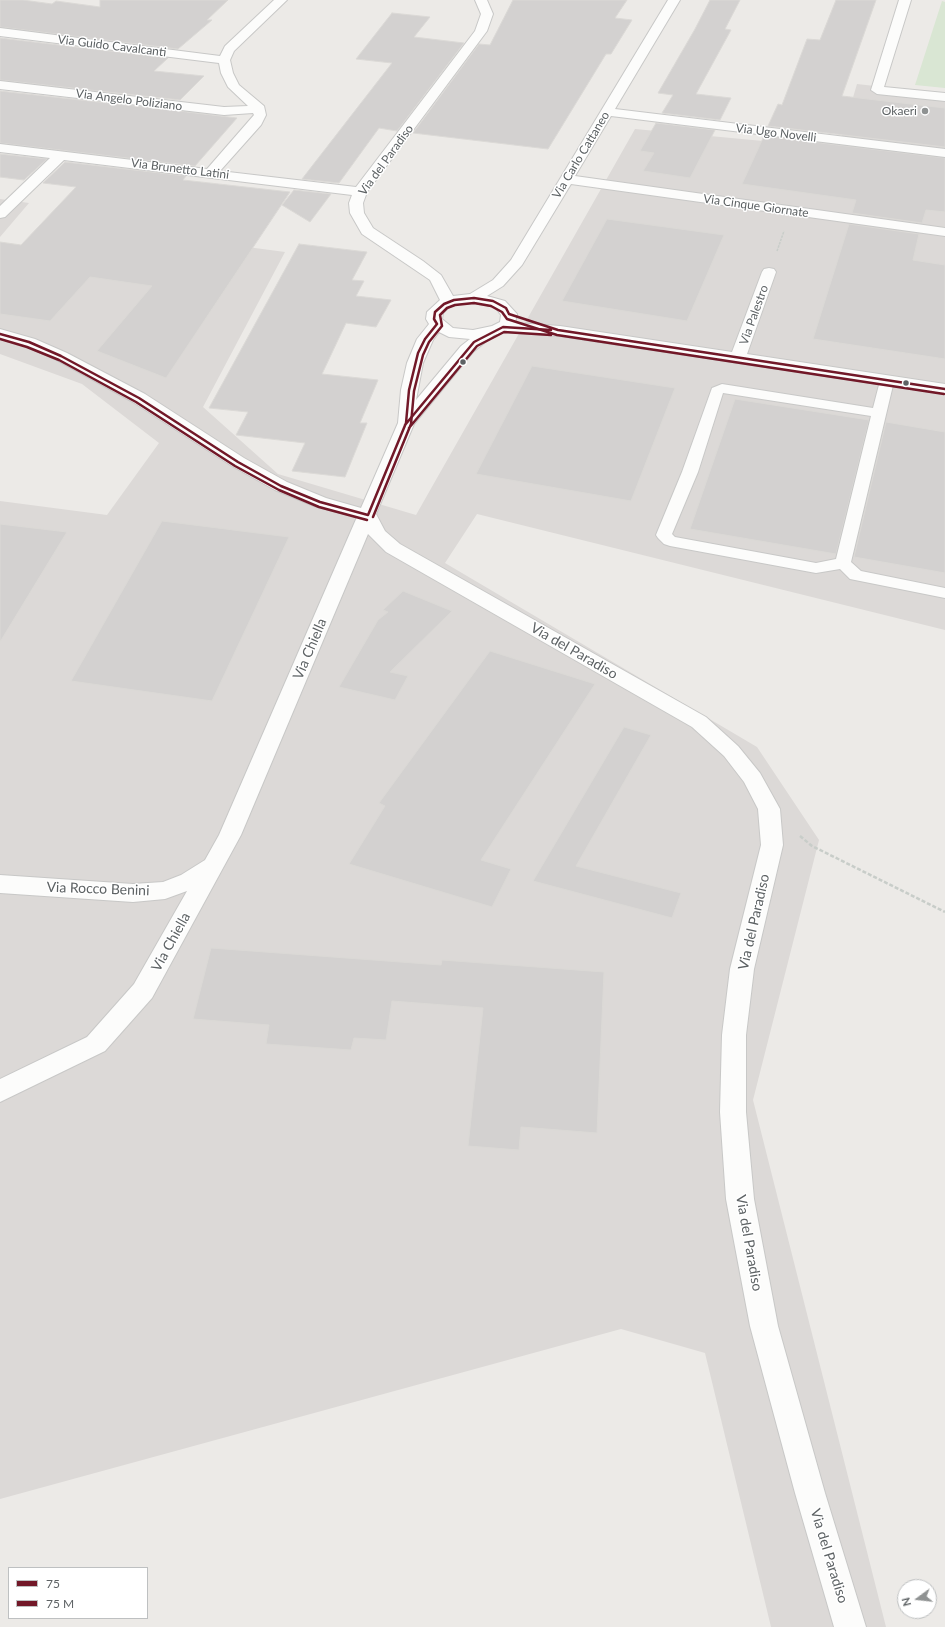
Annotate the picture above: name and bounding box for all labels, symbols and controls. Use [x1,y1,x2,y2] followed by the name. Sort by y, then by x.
[57,32,167,60] street label: Via Guido Cavalcanti
[75,86,183,114] street label: Via Angelo Poliziano
[882,104,917,118] place label: Okaeri
[920,106,930,116] marker: Okaeri
[549,109,613,201] street label: Via Carlo Cattaneo
[735,121,817,145] street label: Via Ugo Novelli
[356,122,416,198] street label: Via del Paradiso
[130,156,230,182] street label: Via Brunetto Latini
[702,191,810,221] street label: Via Cinque Giornate
[737,283,771,347] street label: Via Palestro
[458,357,468,367] unlabelled marker
[901,378,911,388] unlabelled marker
[290,616,330,682] street label: Via Chiella
[527,619,621,683] street label: Via del Paradiso
[735,872,773,972] street label: Via del Paradiso
[46,879,150,899] street label: Via Rocco Benini
[148,910,194,974] street label: Via Chiella
[732,1193,766,1293] street label: Via del Paradiso
[807,1507,851,1605] street label: Via del Paradiso
[8,1567,148,1619] legend
[46,1576,60,1591] text: 75
[897,1579,937,1619] north arrow
[46,1596,74,1611] text: 75 M
[899,1596,913,1608] text: N

